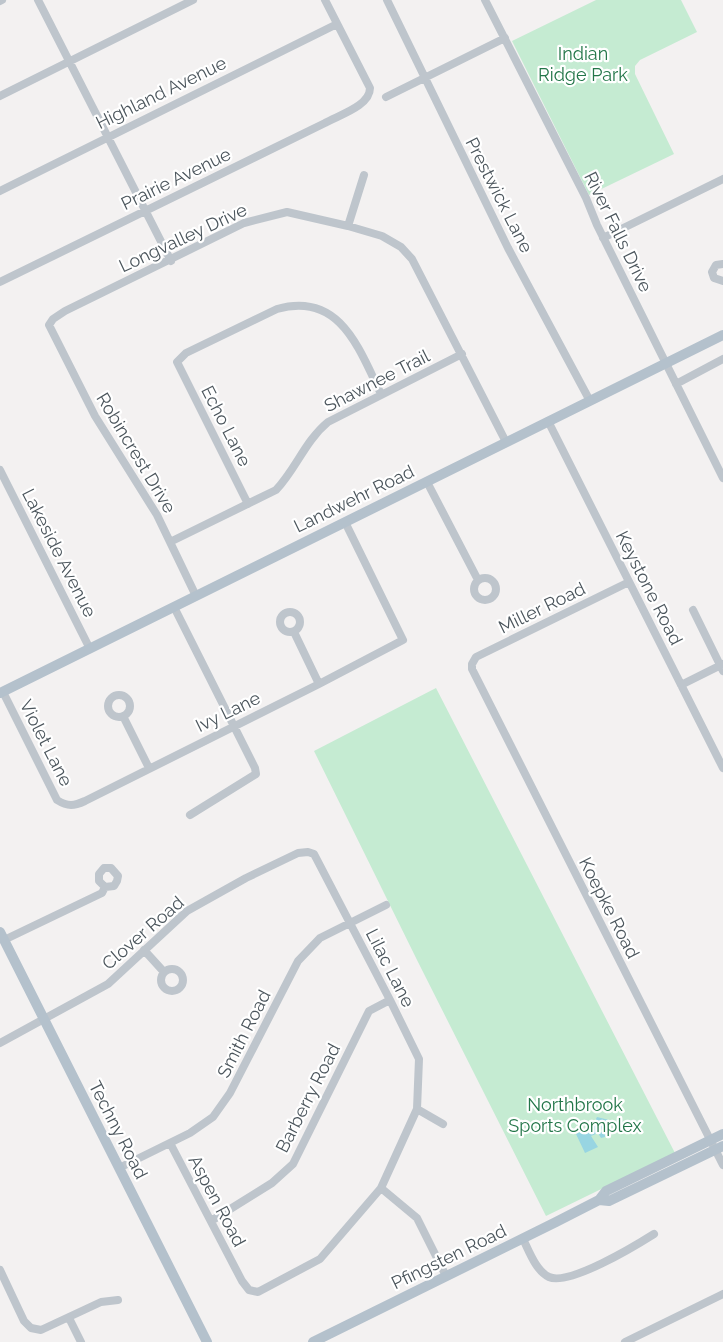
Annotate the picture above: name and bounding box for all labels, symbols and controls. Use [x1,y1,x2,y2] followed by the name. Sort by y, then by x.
[538,43,628,85] park label: Indian Ridge Park
[92,52,230,133] street label: Highland Avenue
[461,134,538,256] street label: Prestwick Lane
[118,143,234,214] street label: Prairie Avenue
[580,168,657,296] street label: River Falls Drive
[115,199,250,276] street label: Longvalley Drive
[321,345,433,416] street label: Shawnee Trail
[197,382,256,470] street label: Echo Lane
[92,389,181,517] street label: Robincrest Drive
[290,460,417,537] street label: Landwehr Road
[18,485,101,621] street label: Lakeside Avenue
[612,527,687,648] street label: Keystone Road
[495,578,589,638] street label: Miller Road
[192,687,264,736] street label: Ivy Lane
[16,696,77,790] street label: Violet Lane
[575,854,644,962] street label: Koepke Road
[98,892,188,974] street label: Clover Road
[362,925,419,1011] street label: Lilac Lane
[212,986,275,1081] street label: Smith Road
[271,1040,344,1156] street label: Barberry Road
[85,1077,152,1182] street label: Techny Road
[508,1094,642,1136] park label: Northbrook Sports Complex
[185,1151,250,1250] street label: Aspen Road
[388,1220,510,1293] street label: Pfingsten Road

